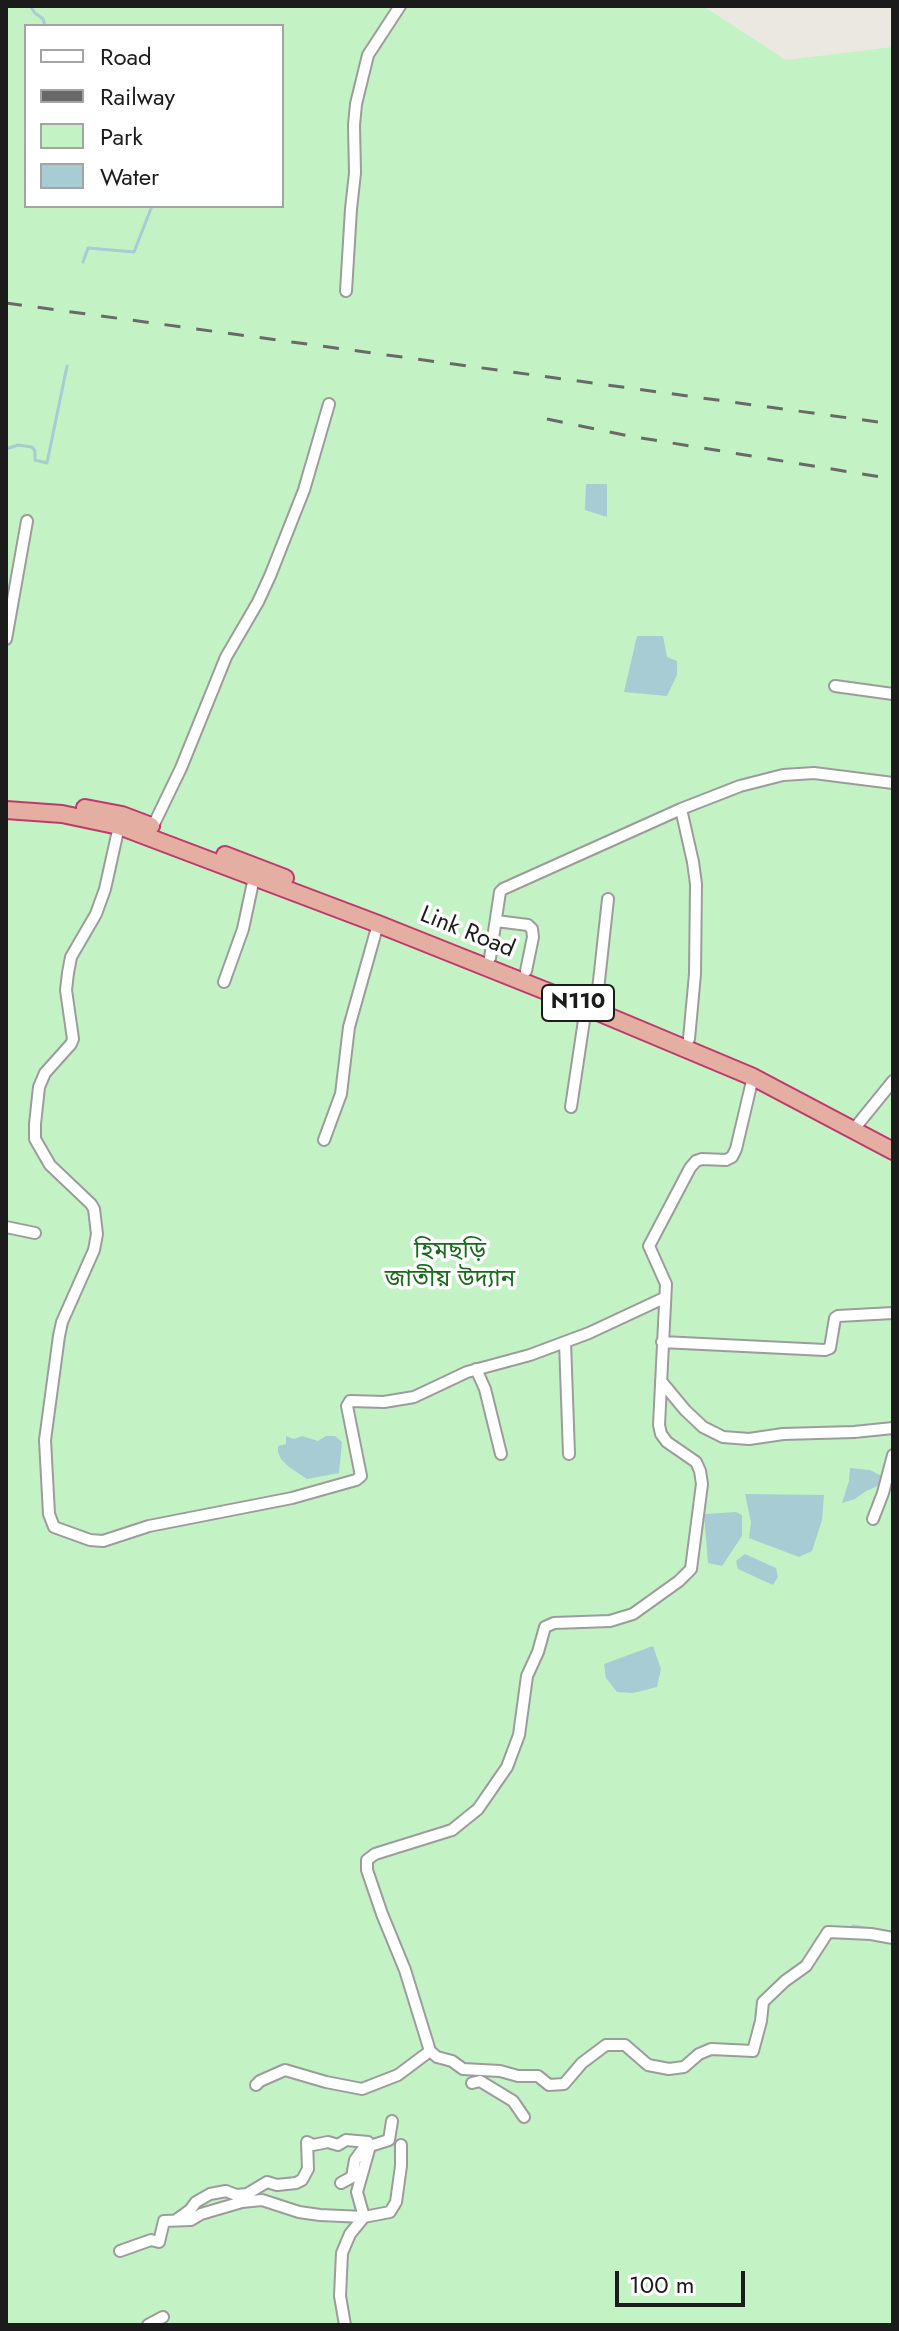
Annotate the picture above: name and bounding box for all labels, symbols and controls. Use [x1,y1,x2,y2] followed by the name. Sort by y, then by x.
[24,24,284,208] legend
[100,39,152,74] text: Road
[100,79,175,114] text: Railway
[100,119,143,154] text: Park
[100,159,159,194] text: Water
[416,901,518,965] street label: Link Road
[542,985,614,1021] road number: N110
[385,1238,515,1294] park label: হিমছড়ি জাতীয় উদ্যান
[619,2255,749,2305] scale bar
[629,2267,695,2302] text: 100 m

